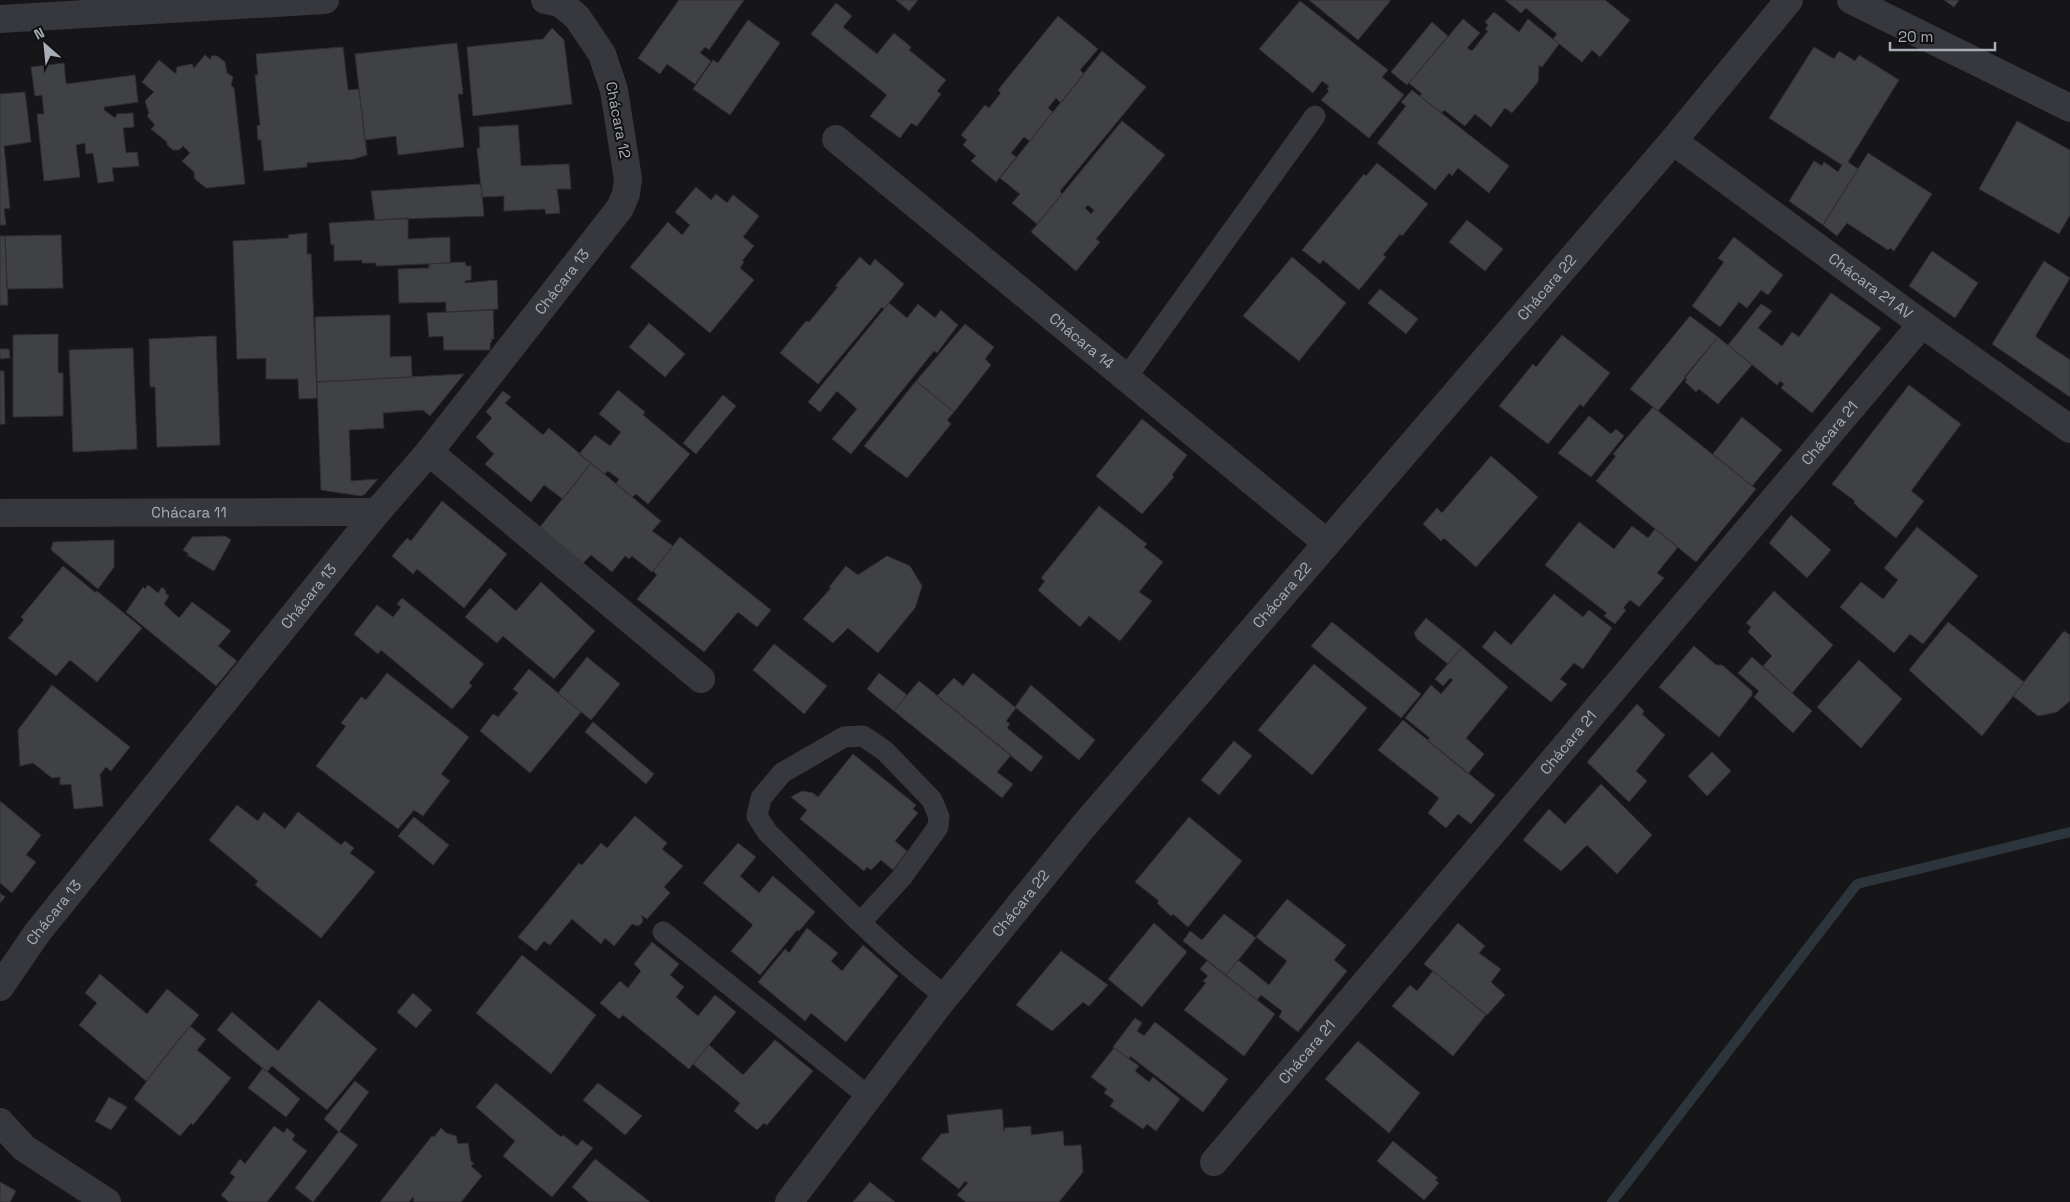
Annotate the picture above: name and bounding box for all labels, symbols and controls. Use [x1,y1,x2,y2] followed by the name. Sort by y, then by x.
[20,20,70,70] north arrow
[1890,20,1995,52] scale bar
[31,23,47,44] text: N
[1898,27,1933,46] text: 20 m
[602,80,635,160] street label: Chácara 12
[530,245,593,318] street label: Chácara 13
[1825,248,1917,323] street label: Chácara 21 AV
[1513,250,1580,324] street label: Chácara 22
[1046,308,1118,373] street label: Chácara 14
[1797,397,1862,469] street label: Chácara 21
[151,502,227,522] street label: Chácara 11
[1248,558,1315,632] street label: Chácara 22
[276,560,340,633] street label: Chácara 13
[1535,706,1600,778] street label: Chácara 21
[988,866,1053,941] street label: Chácara 22
[22,876,85,948] street label: Chácara 13
[1274,1016,1339,1088] street label: Chácara 21

